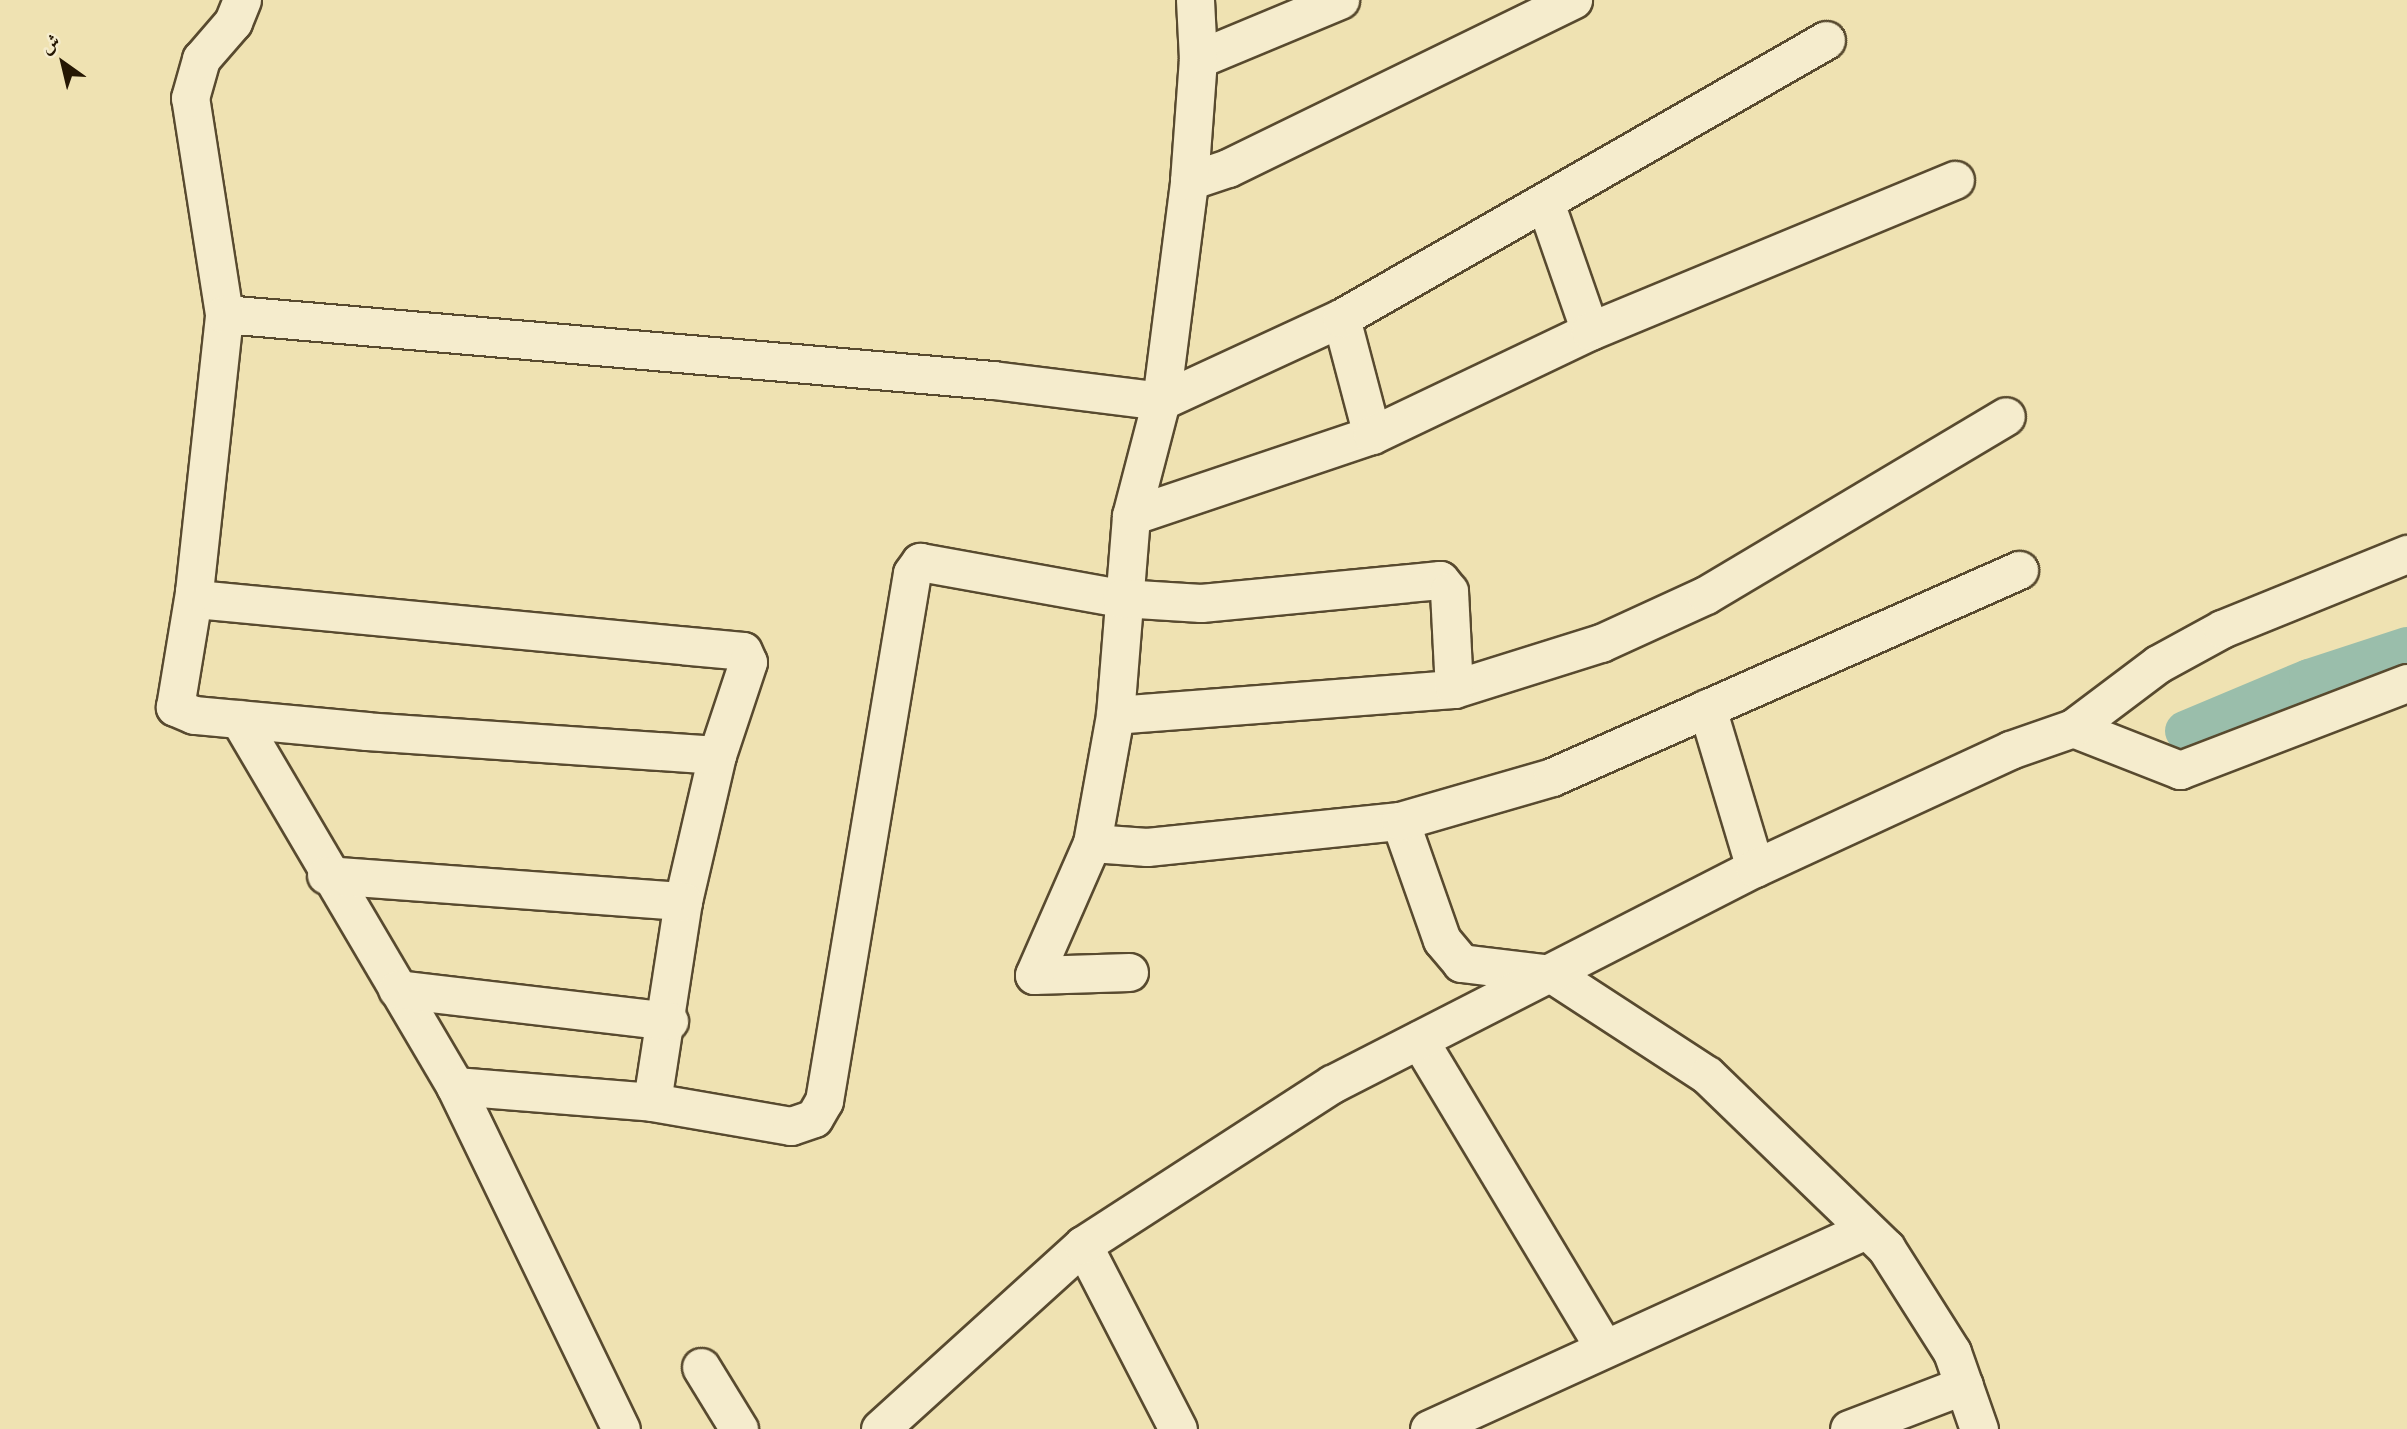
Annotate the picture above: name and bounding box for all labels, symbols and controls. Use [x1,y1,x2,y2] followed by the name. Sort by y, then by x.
[28,28,98,98] north arrow
[38,32,64,58] text: ش

